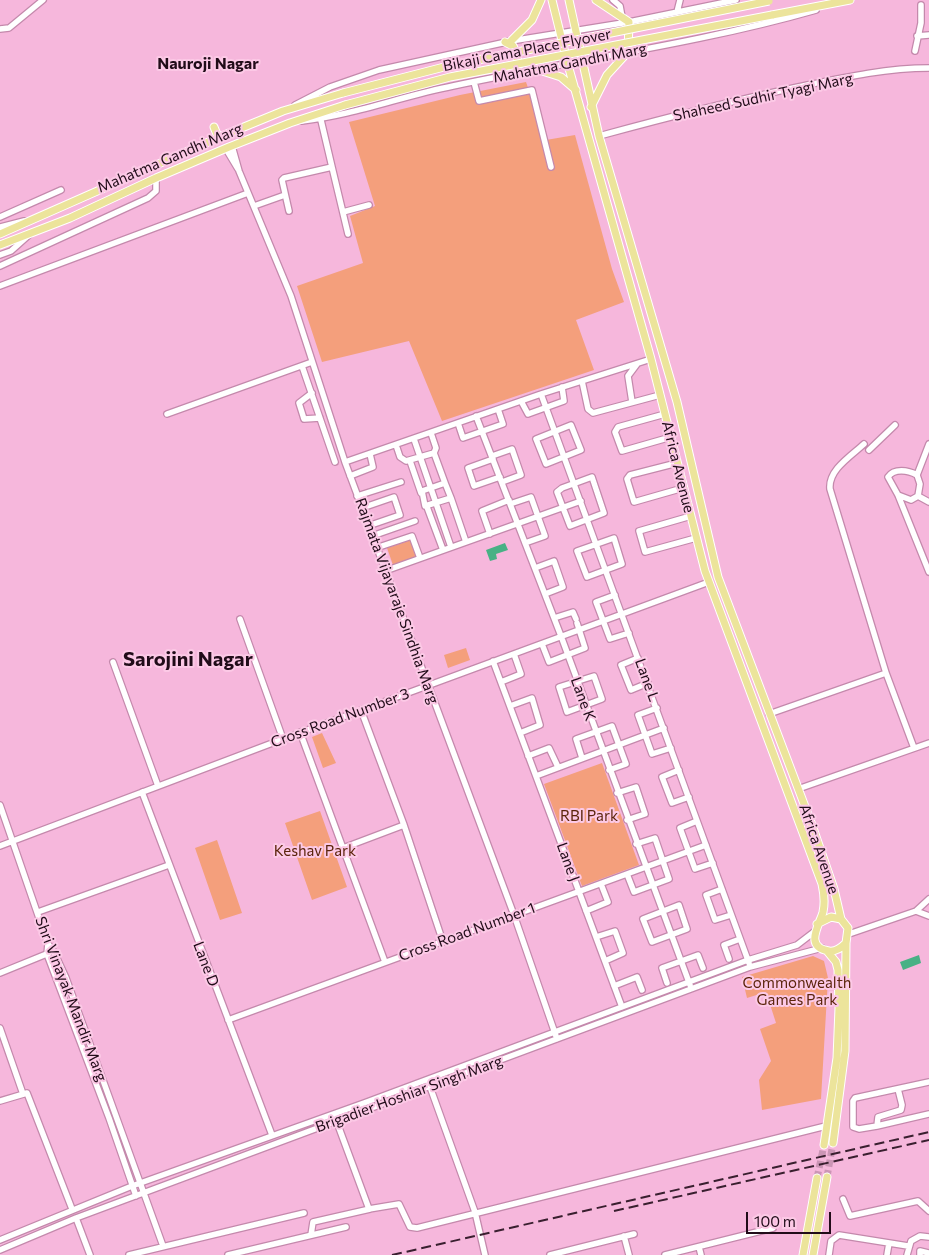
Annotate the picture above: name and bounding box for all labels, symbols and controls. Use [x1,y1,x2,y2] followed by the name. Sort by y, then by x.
[441,25,613,75] street label: Bikaji Cama Place Flyover
[492,39,648,87] street label: Mahatma Gandhi Marg
[157,54,259,74] district label: Nauroji Nagar
[671,69,855,125] street label: Shaheed Sudhir Tyagi Marg
[95,119,245,197] street label: Mahatma Gandhi Marg
[658,419,698,515] street label: Africa Avenue
[351,495,443,707] street label: Rajmata Vijayaraje Sindhia Marg
[123,647,253,671] district label: Sarojini Nagar
[631,656,663,704] street label: Lane L
[567,674,599,724] street label: Lane K
[268,685,412,751] street label: Cross Road Number 3
[795,802,843,896] street label: Africa Avenue
[560,807,618,825] park label: RBI Park
[553,840,583,884] street label: Lane J
[274,842,356,860] park label: Keshav Park
[396,899,538,965] street label: Cross Road Number 1
[31,914,111,1084] street label: Shri Vinayak Mandir Marg
[189,939,223,989] street label: Lane D
[743,974,851,1009] park label: Commonwealth Games Park
[313,1052,505,1136] street label: Brigadier Hoshiar Singh Marg
[749,1202,834,1234] scale bar
[754,1212,796,1230] text: 100 m

